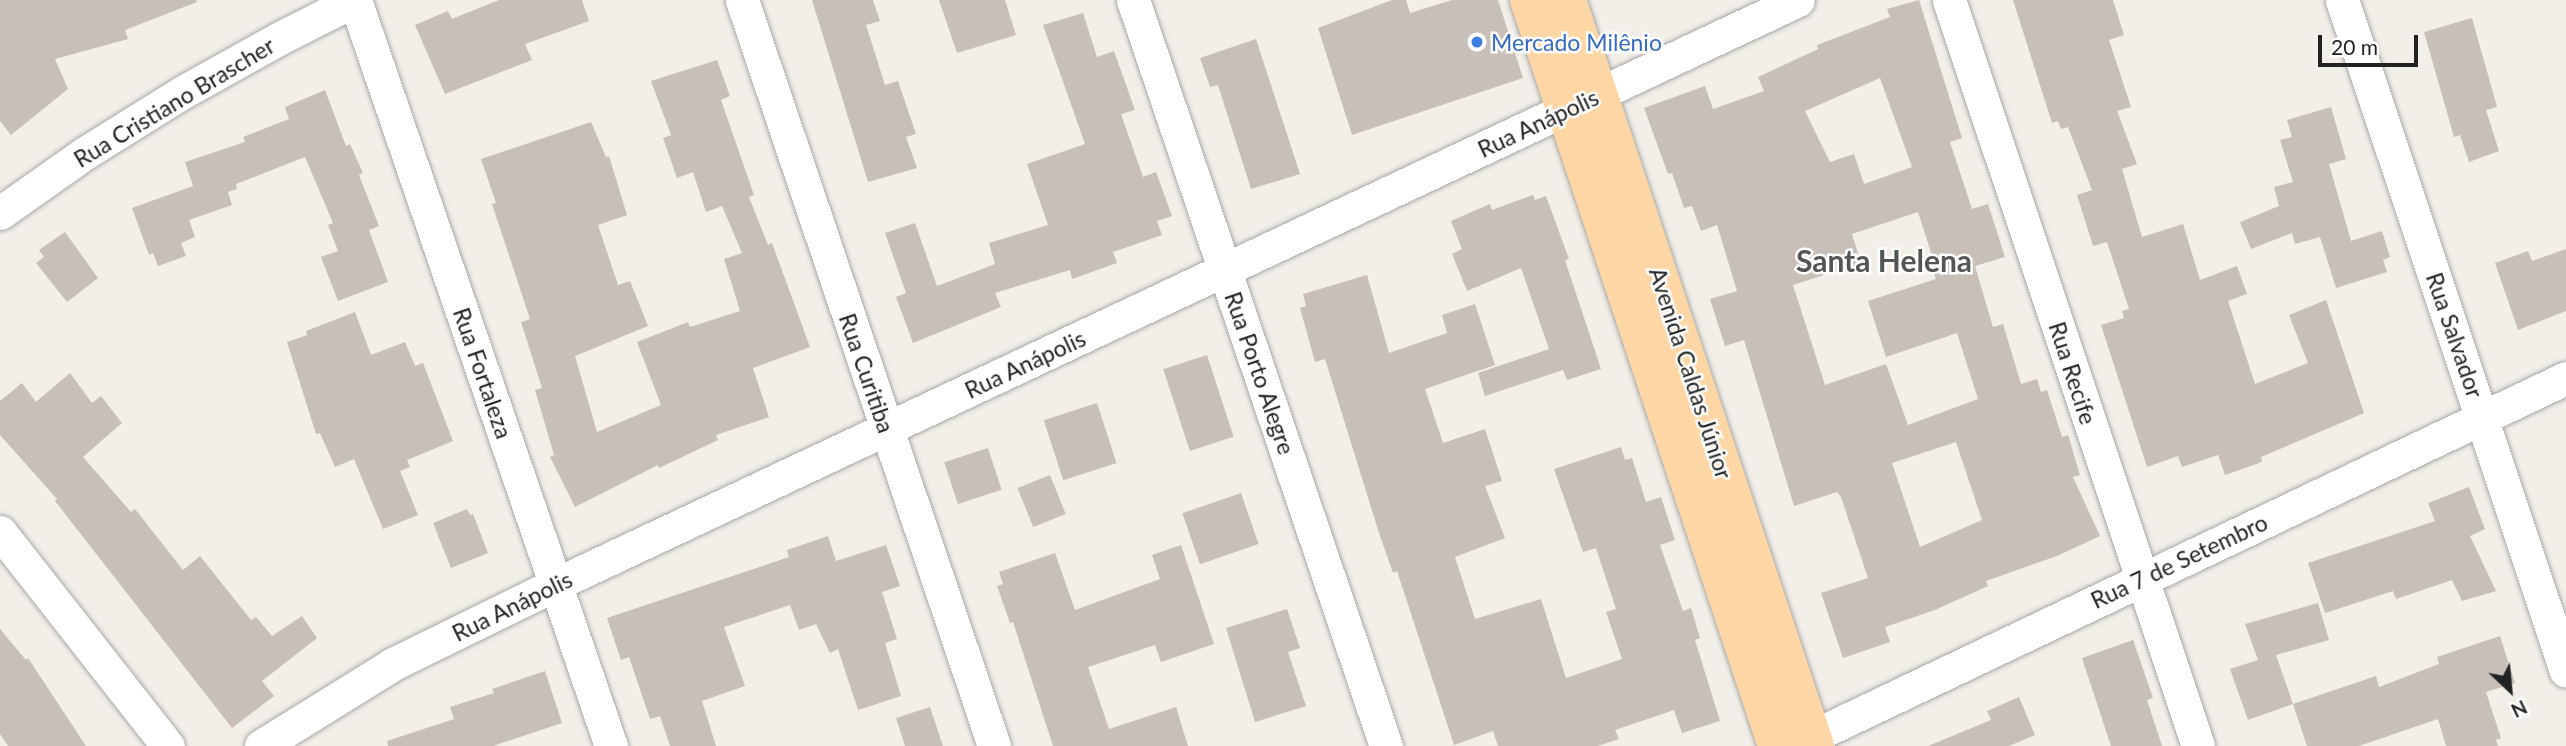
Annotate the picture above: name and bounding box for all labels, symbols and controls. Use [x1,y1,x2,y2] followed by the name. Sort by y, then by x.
[2321,21,2421,65] scale bar
[1491,28,1662,56] place label: Mercado Milênio
[69,31,279,173] street label: Rua Cristiano Brascher
[1469,34,1485,50] marker: Mercado Milênio
[2331,34,2378,59] text: 20 m
[1473,83,1603,163] street label: Rua Anápolis
[1796,242,1972,278] district label: Santa Helena
[1644,264,1738,482] street label: Avenida Caldas Júnior
[2421,269,2489,401] street label: Rua Salvador
[1219,288,1301,458] street label: Rua Porto Alegre
[448,304,518,442] street label: Rua Fortaleza
[834,310,900,436] street label: Rua Curitiba
[2043,318,2103,428] street label: Rua Recife
[960,324,1090,404] street label: Rua Anápolis
[2086,508,2272,614] street label: Rua 7 de Setembro
[447,565,577,647] street label: Rua Anápolis
[2475,655,2545,725] north arrow
[2508,696,2531,723] text: N

